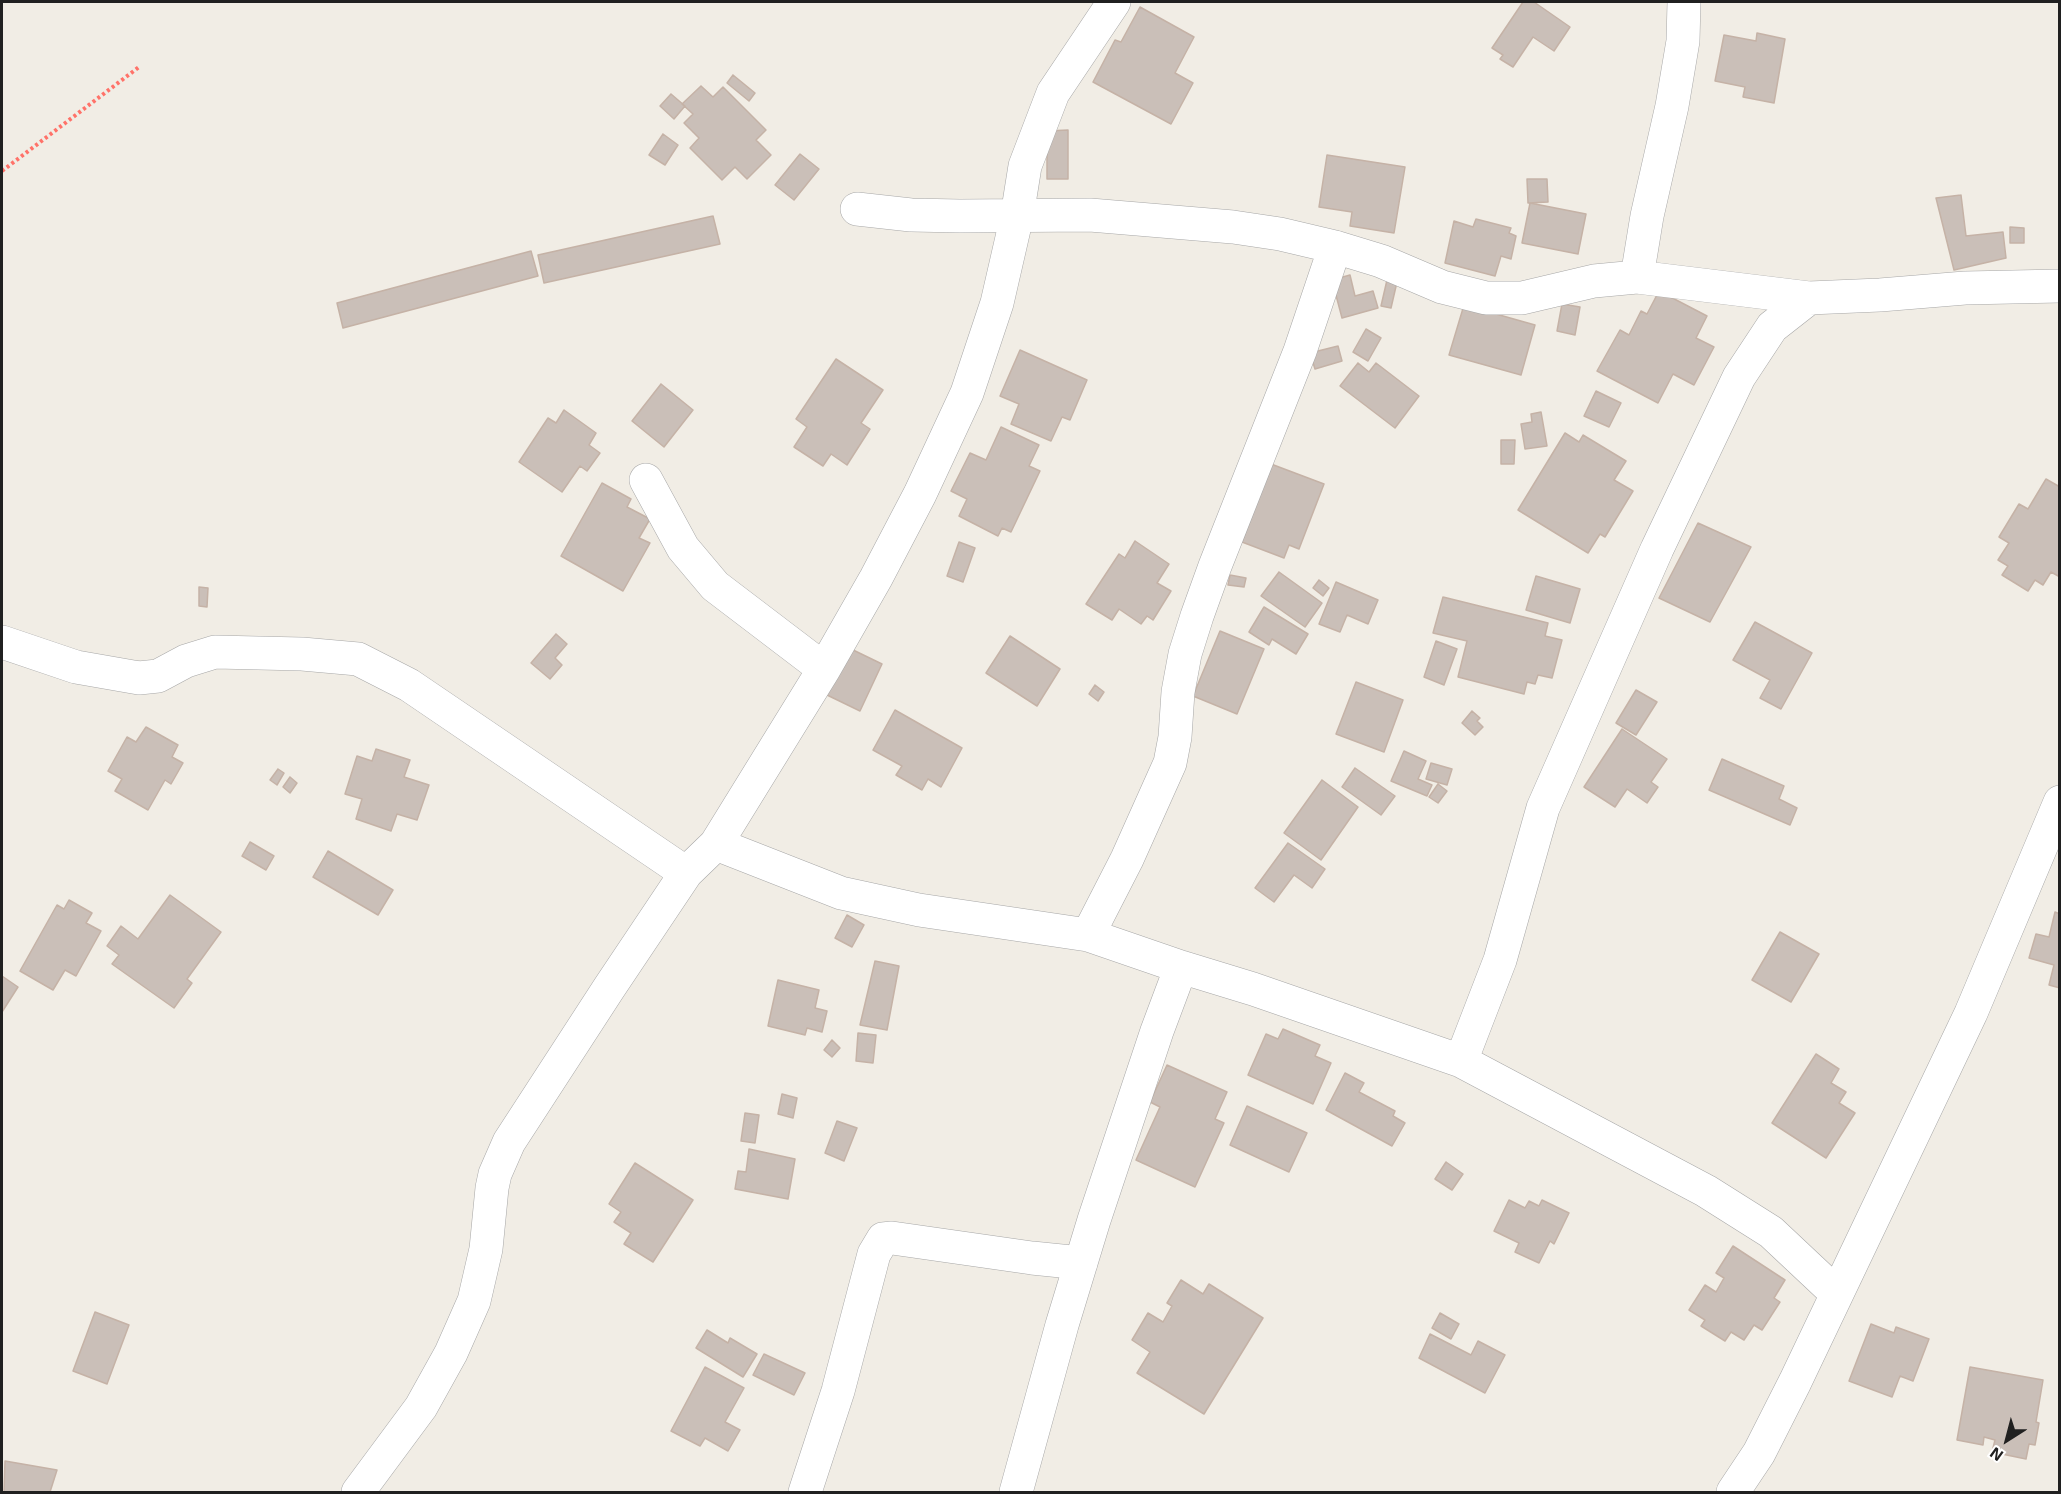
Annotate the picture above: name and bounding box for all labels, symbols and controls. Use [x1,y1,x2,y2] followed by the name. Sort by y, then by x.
[1977,1410,2037,1470] north arrow
[1986,1444,2006,1466] text: N

